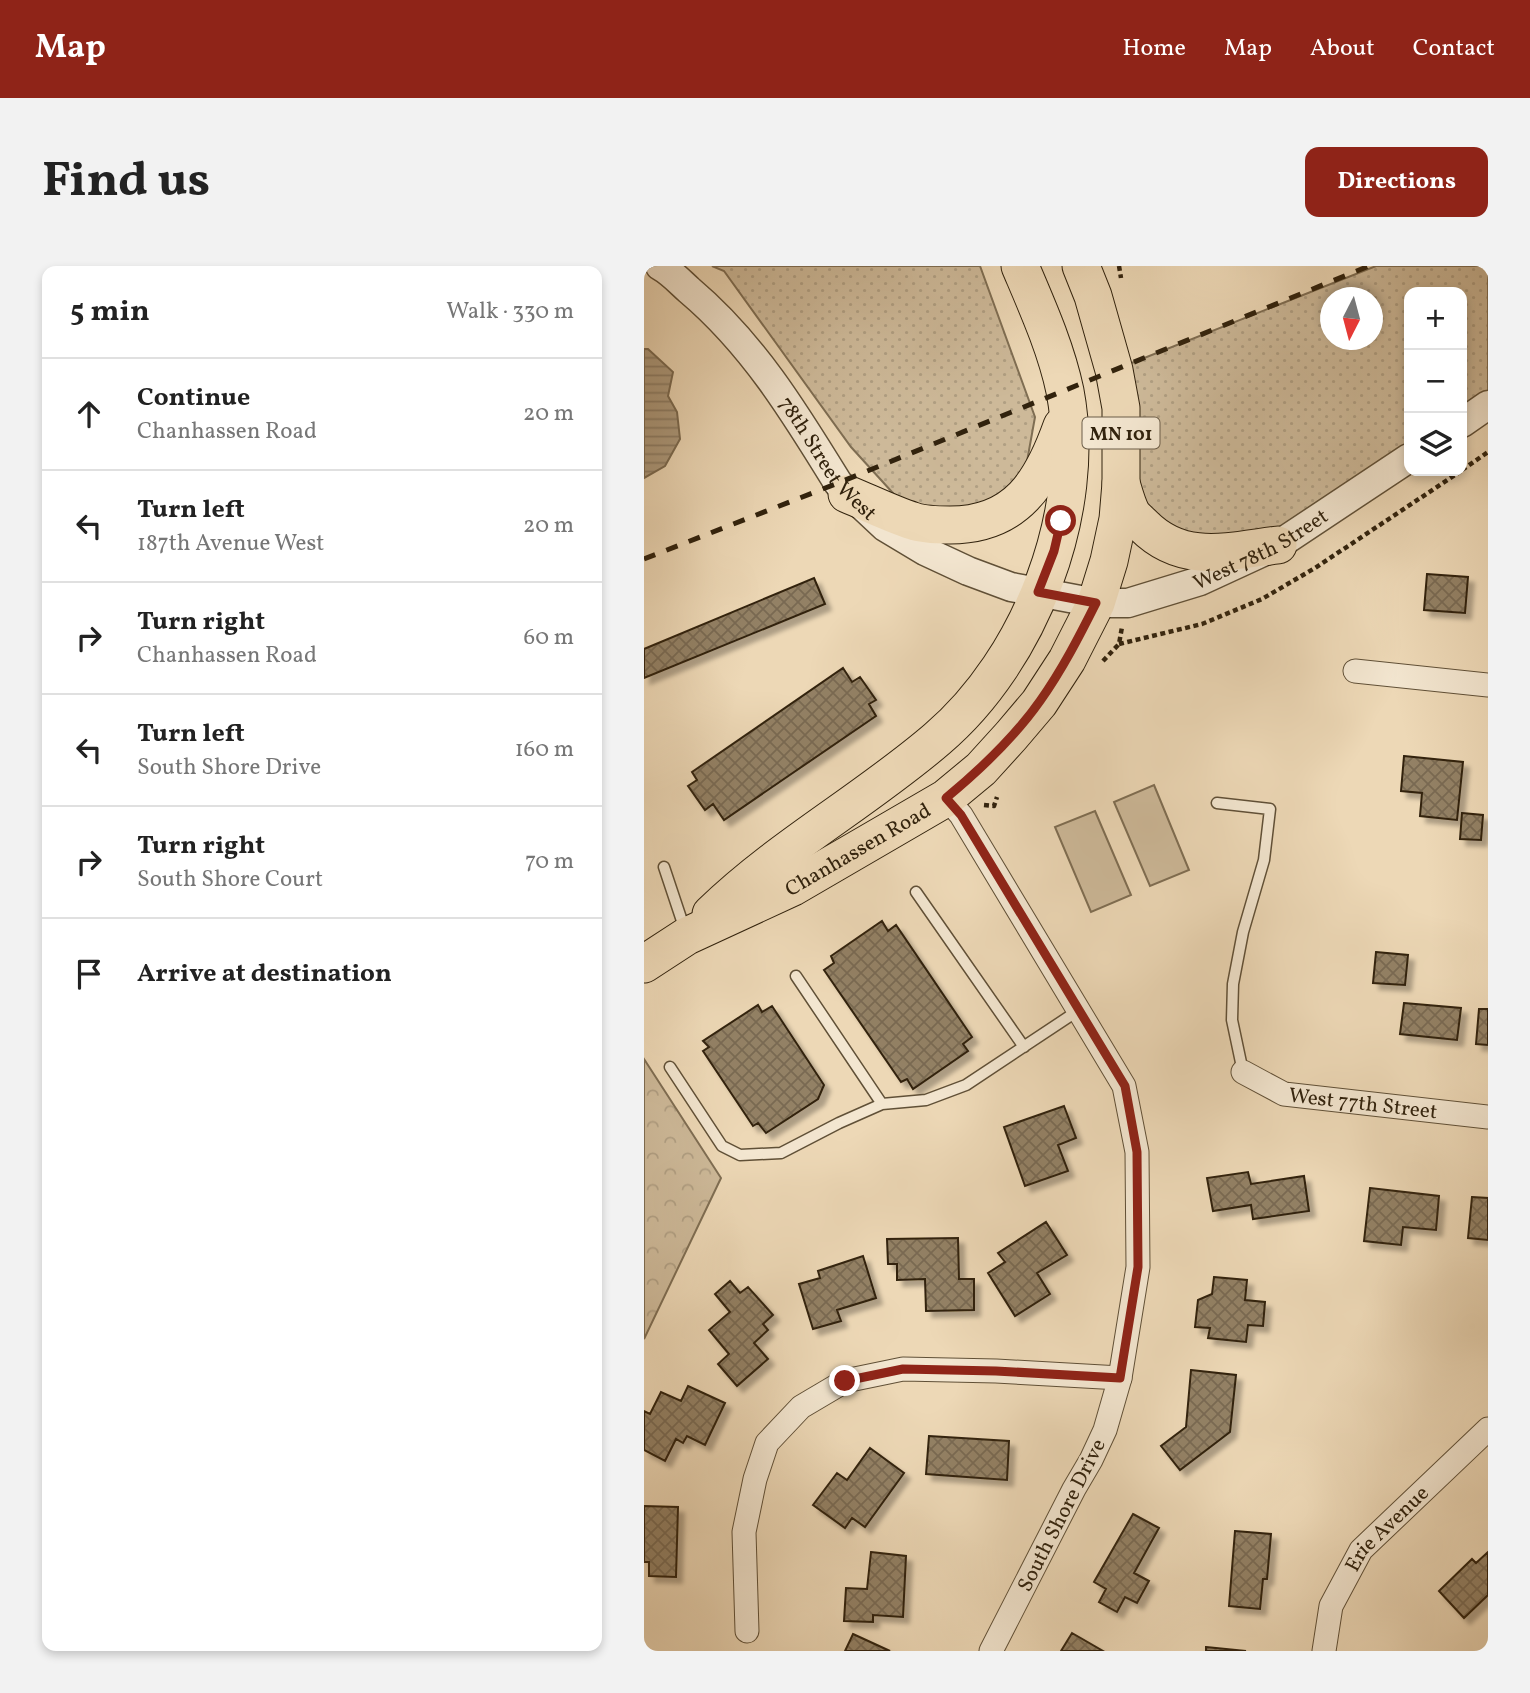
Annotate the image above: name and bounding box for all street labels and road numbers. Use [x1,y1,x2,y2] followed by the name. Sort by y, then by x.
[771,391,882,528] street label: 78th Street West
[1082,418,1160,448] road number: MN 101
[1189,503,1334,598] street label: West 78th Street
[781,797,937,905] street label: Chanhassen Road
[1287,1082,1439,1127] street label: West 77th Street
[1011,1434,1113,1597] street label: South Shore Drive
[1339,1480,1436,1577] street label: Erie Avenue

